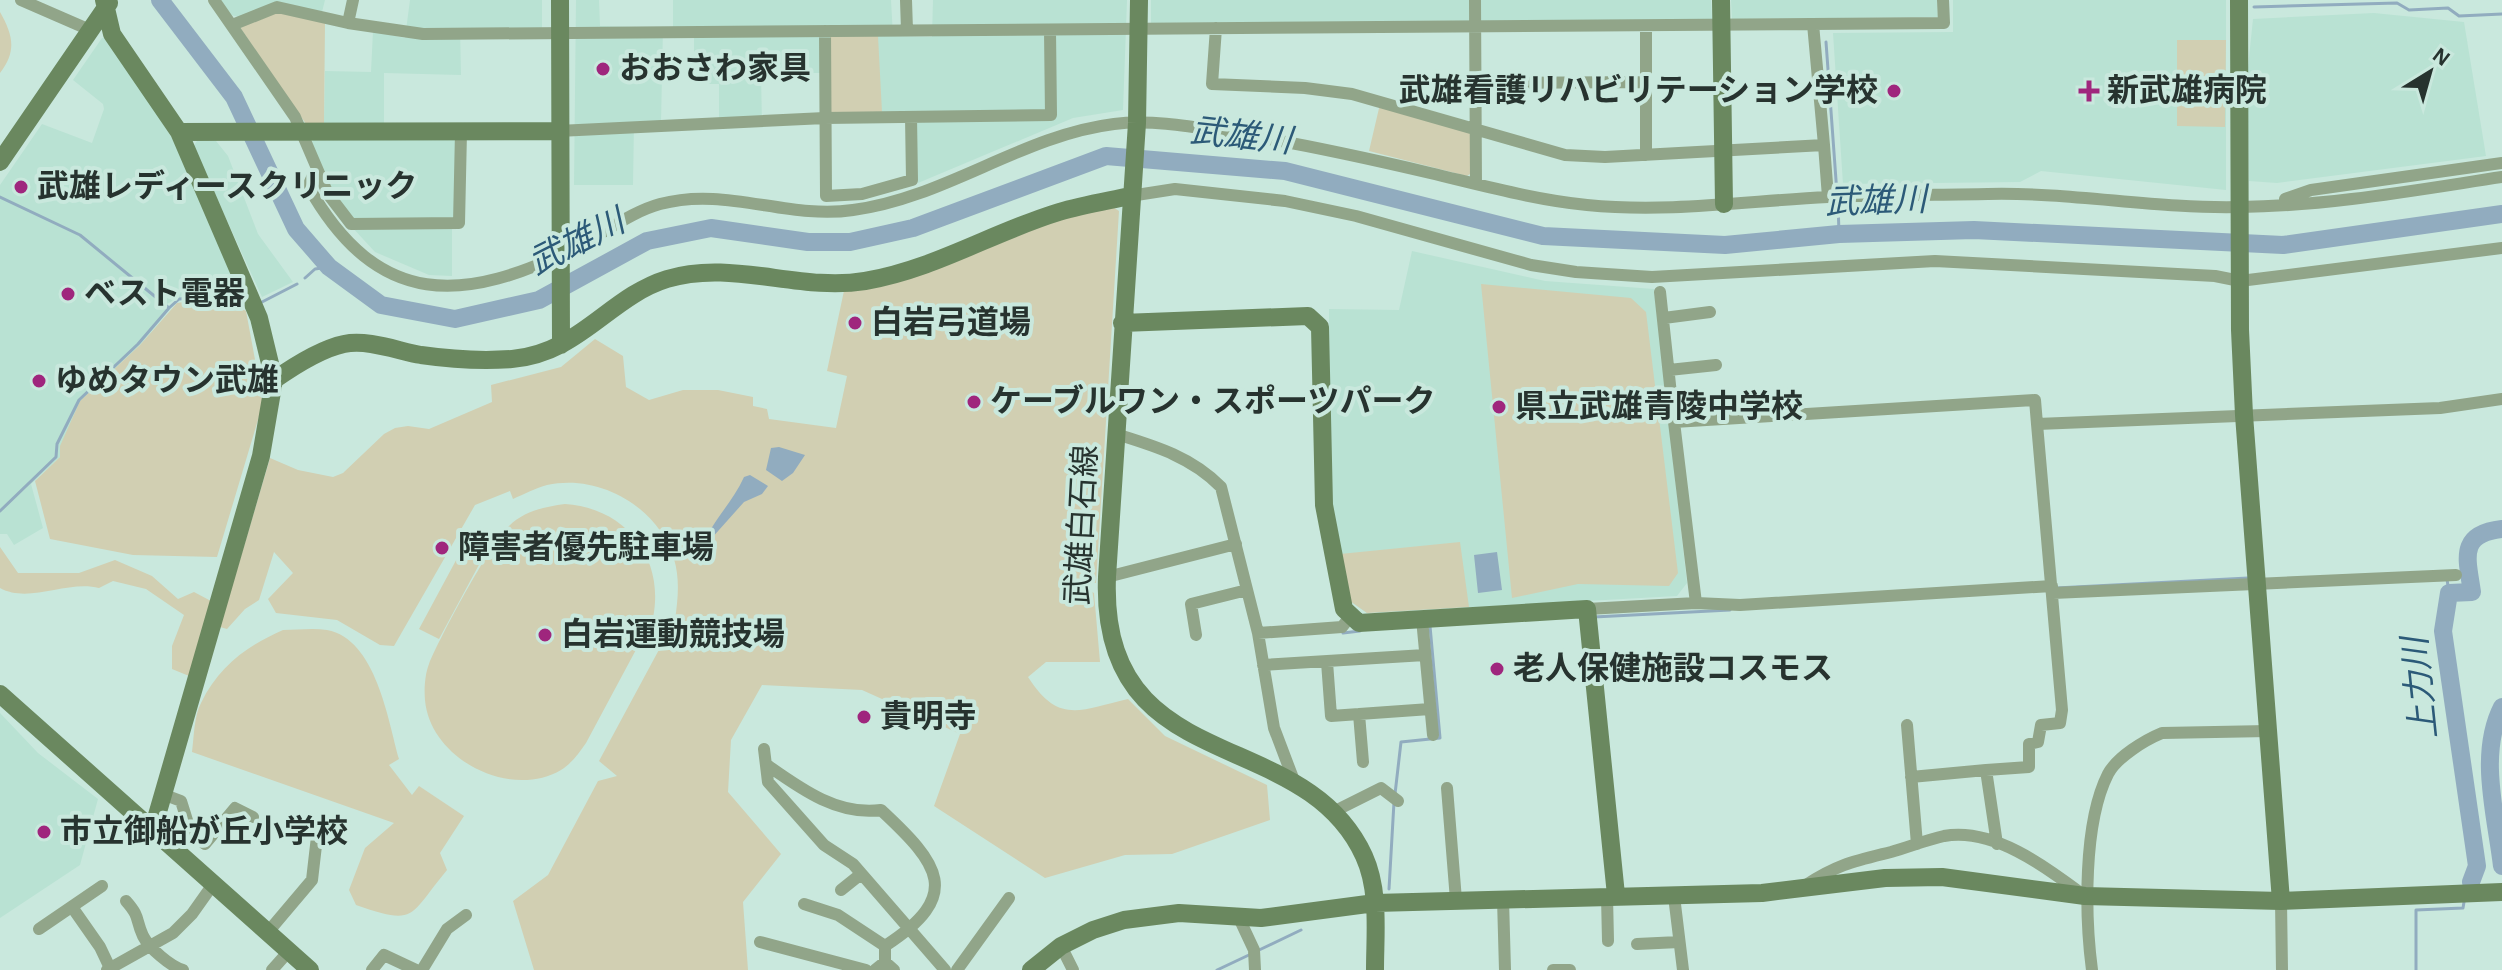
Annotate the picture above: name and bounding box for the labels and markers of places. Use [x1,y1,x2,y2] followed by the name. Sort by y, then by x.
[619,51,811,85] place label: おおさわ家具
[594,60,612,78] marker: おおさわ家具
[1399,73,1878,107] place label: 武雄看護リハビリテーション学校
[2107,73,2267,107] place label: 新武雄病院
[2078,80,2100,102] marker: 新武雄病院
[1885,82,1903,100] marker: 武雄看護リハビリテーション学校
[37,169,417,203] place label: 武雄レディースクリニック
[12,178,30,196] marker: 武雄レディースクリニック
[84,277,245,310] place label: ベスト電器
[59,285,77,303] marker: ベスト電器
[871,305,1031,339] place label: 白岩弓道場
[846,314,864,332] marker: 白岩弓道場
[55,363,279,397] place label: ゆめタウン武雄
[30,372,48,390] marker: ゆめタウン武雄
[990,384,1435,418] place label: ケーブルワン・スポーツパーク
[1515,389,1803,423] place label: 県立武雄青陵中学校
[965,393,983,411] marker: ケーブルワン・スポーツパーク
[1490,398,1508,416] marker: 県立武雄青陵中学校
[458,530,714,564] place label: 障害者優先駐車場
[433,539,451,557] marker: 障害者優先駐車場
[561,617,785,651] place label: 白岩運動競技場
[536,626,554,644] marker: 白岩運動競技場
[1513,651,1833,685] place label: 老人保健施設コスモス
[1488,660,1506,678] marker: 老人保健施設コスモス
[880,699,976,733] place label: 貴明寺
[855,708,873,726] marker: 貴明寺
[60,814,348,848] place label: 市立御船が丘小学校
[35,823,53,841] marker: 市立御船が丘小学校

